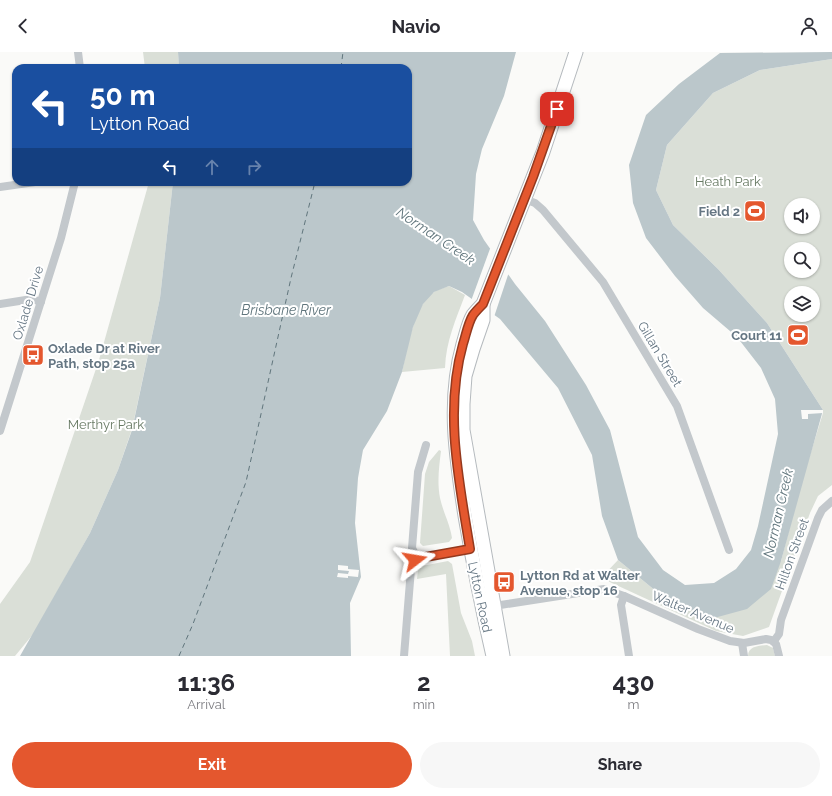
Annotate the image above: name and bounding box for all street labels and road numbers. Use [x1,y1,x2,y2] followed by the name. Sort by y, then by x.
[10,264,47,342] street label: Oxlade Drive
[635,319,686,390] street label: Gillan Street
[772,516,812,592] street label: Hilton Street
[465,560,495,634] street label: Lytton Road
[649,588,737,636] street label: Walter Avenue

